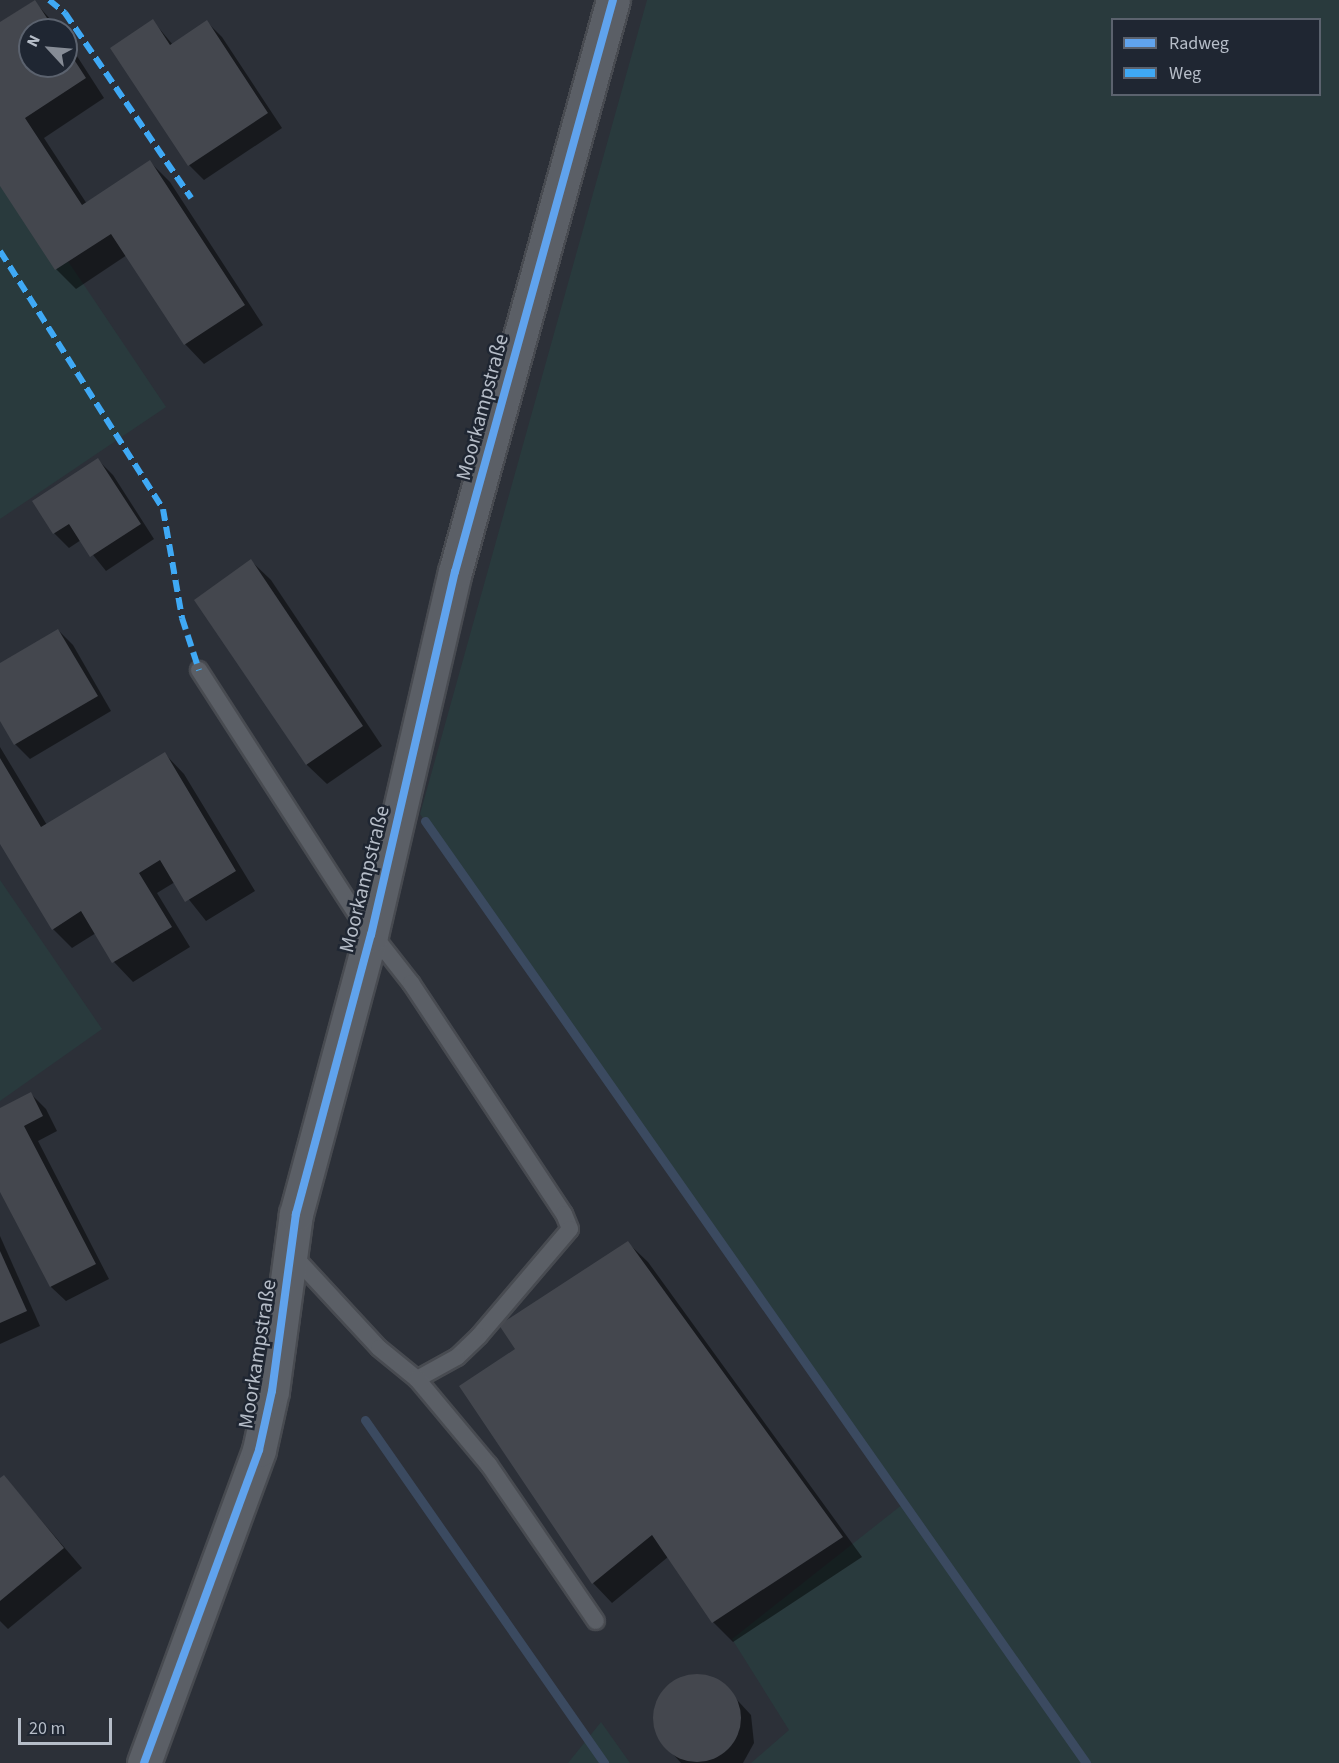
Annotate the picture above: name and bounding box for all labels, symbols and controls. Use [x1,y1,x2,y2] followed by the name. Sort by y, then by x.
[18,18,78,78] north arrow
[1111,18,1321,96] legend
[21,31,46,51] text: N
[1169,31,1229,56] text: Radweg
[1169,61,1201,86] text: Weg
[450,331,514,483] street label: Moorkampstraße
[334,803,394,955] street label: Moorkampstraße
[233,1278,281,1430] street label: Moorkampstraße
[21,1706,116,1744] scale bar
[29,1716,65,1741] text: 20 m

